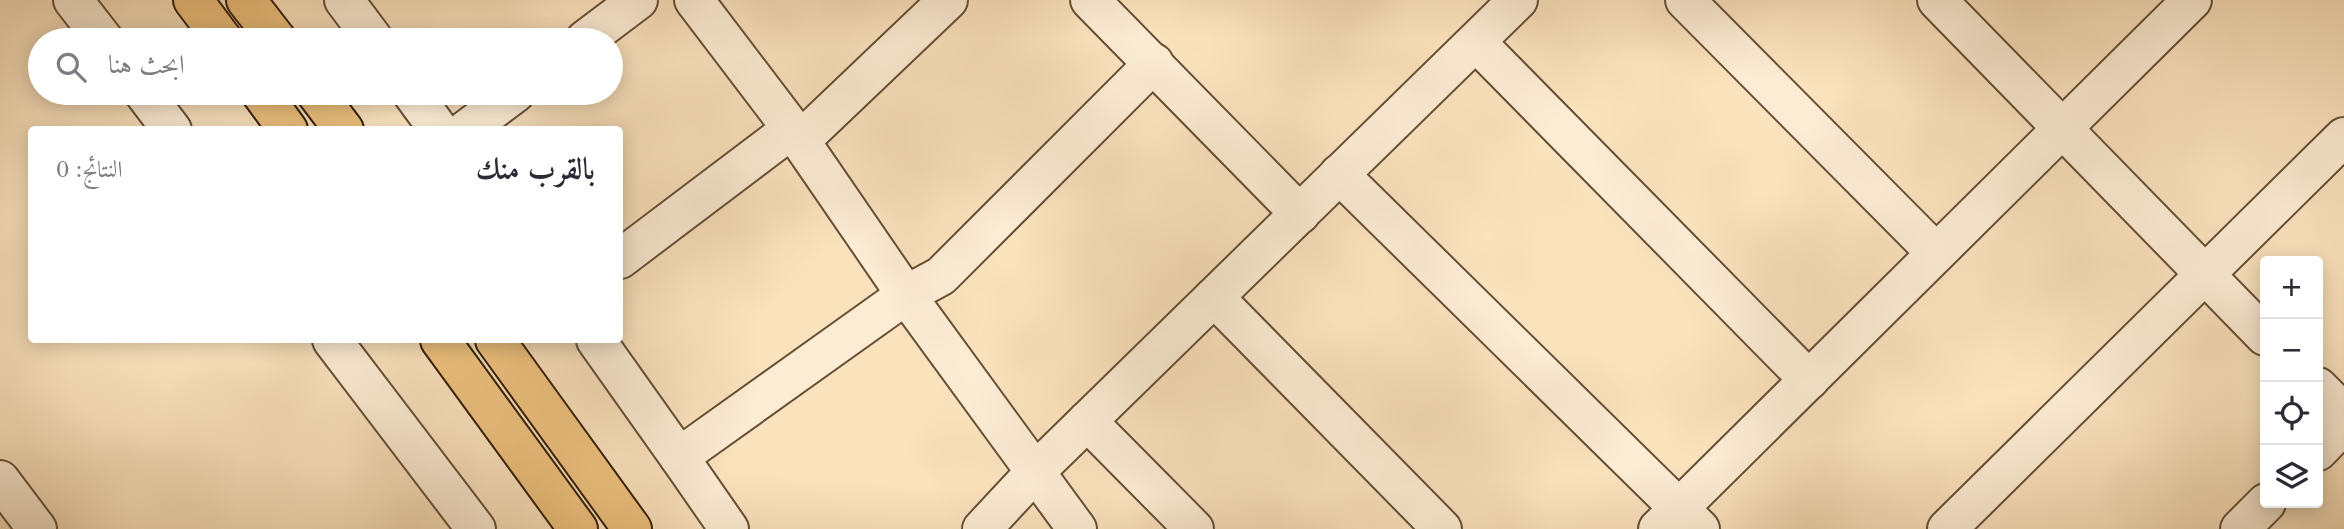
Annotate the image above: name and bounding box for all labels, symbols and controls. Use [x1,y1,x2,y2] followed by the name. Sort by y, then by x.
[28,28,623,105] search box
[52,48,90,86] icon: search
[108,53,185,79] text: ابحث هنا
[476,156,595,186] text: بالقرب منك
[56,159,123,182] text: النتائج: 0
[2260,256,2323,508] map controls
[2260,256,2323,319] button: +
[2260,319,2323,382] button: −
[2260,382,2323,445] button: locate
[2260,445,2323,508] button: layers

